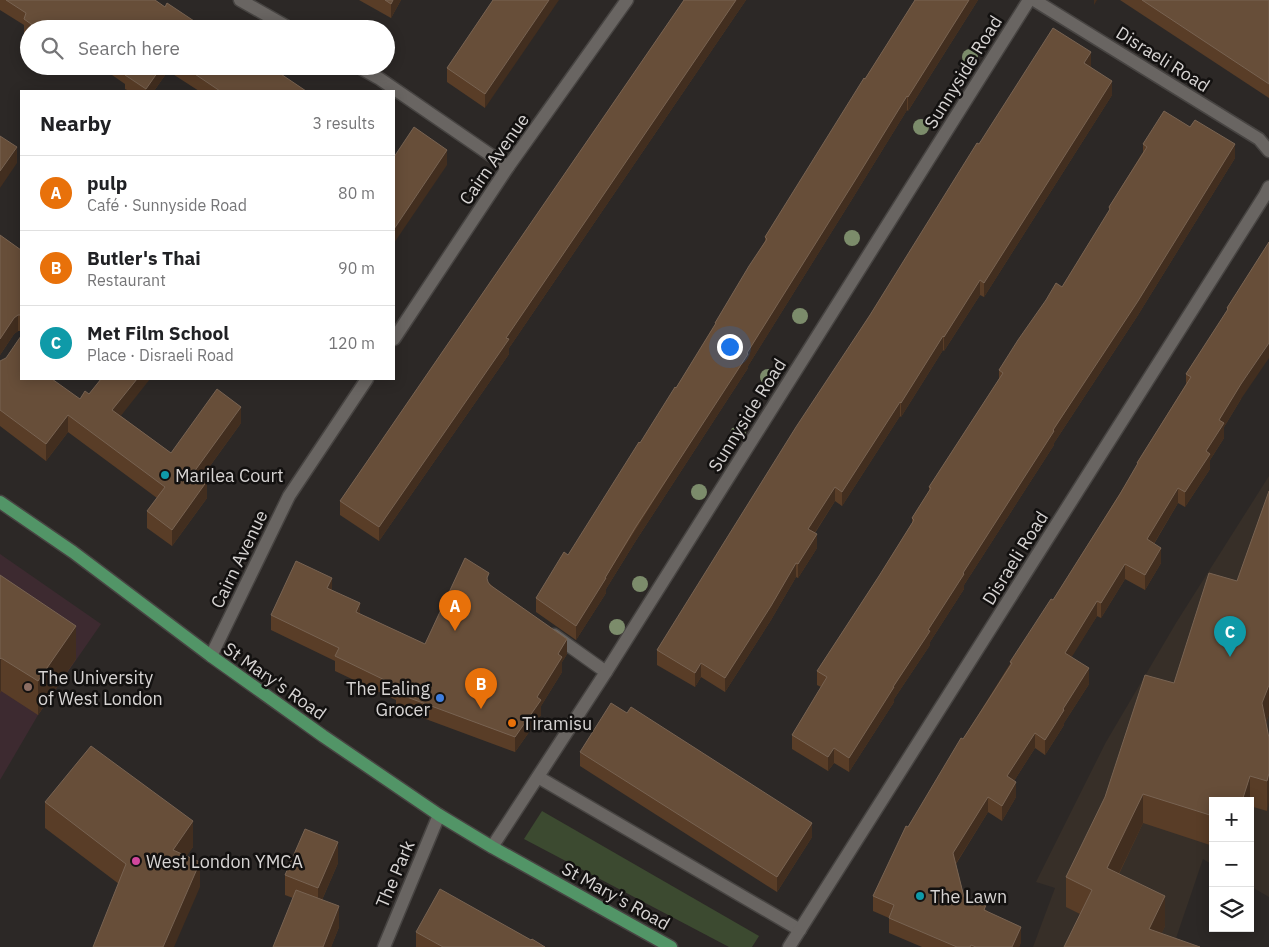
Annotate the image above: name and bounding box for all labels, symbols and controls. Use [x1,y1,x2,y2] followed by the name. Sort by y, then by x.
[919,11,1007,133] street label: Sunnyside Road
[20,20,395,75] search box
[1112,21,1214,97] street label: Disraeli Road
[38,34,66,62] icon: search
[78,36,180,60] text: Search here
[40,109,111,137] text: Nearby
[454,109,534,209] street label: Cairn Avenue
[312,113,375,133] text: 3 results
[87,171,127,195] text: pulp
[51,183,61,203] text: A
[338,183,375,203] text: 80 m
[87,195,247,215] text: Café · Sunnyside Road
[87,246,201,270] text: Butler's Thai
[51,258,61,278] text: B
[338,258,375,278] text: 90 m
[87,270,166,290] text: Restaurant
[87,321,229,345] text: Met Film School
[51,333,61,353] text: C
[328,333,375,353] text: 120 m
[717,334,743,360] your location
[87,345,234,365] text: Place · Disraeli Road
[703,354,791,476] street label: Sunnyside Road
[175,464,283,487] place label: Marilea Court
[159,469,171,481] marker: Marilea Court
[205,506,273,612] street label: Cairn Avenue
[977,507,1053,609] street label: Disraeli Road
[439,590,471,631] pin: A
[1214,616,1246,657] pin: C
[219,637,331,725] street label: St Mary's Road
[38,666,163,710] place label: The University of West London
[465,668,497,709] pin: B
[346,677,430,721] place label: The Ealing Grocer
[22,681,34,693] marker: The University of West London
[434,692,446,704] marker: The Ealing Grocer
[522,712,592,735] place label: Tiramisu
[506,717,518,729] marker: Tiramisu
[1209,797,1254,932] map controls
[1209,797,1254,842] button: +
[371,836,420,911] street label: The Park
[1209,842,1254,887] button: −
[146,850,303,873] place label: West London YMCA
[130,855,142,867] marker: West London YMCA
[558,857,674,935] street label: St Mary's Road
[930,885,1007,908] place label: The Lawn
[1209,887,1254,932] button: layers
[914,890,926,902] marker: The Lawn

